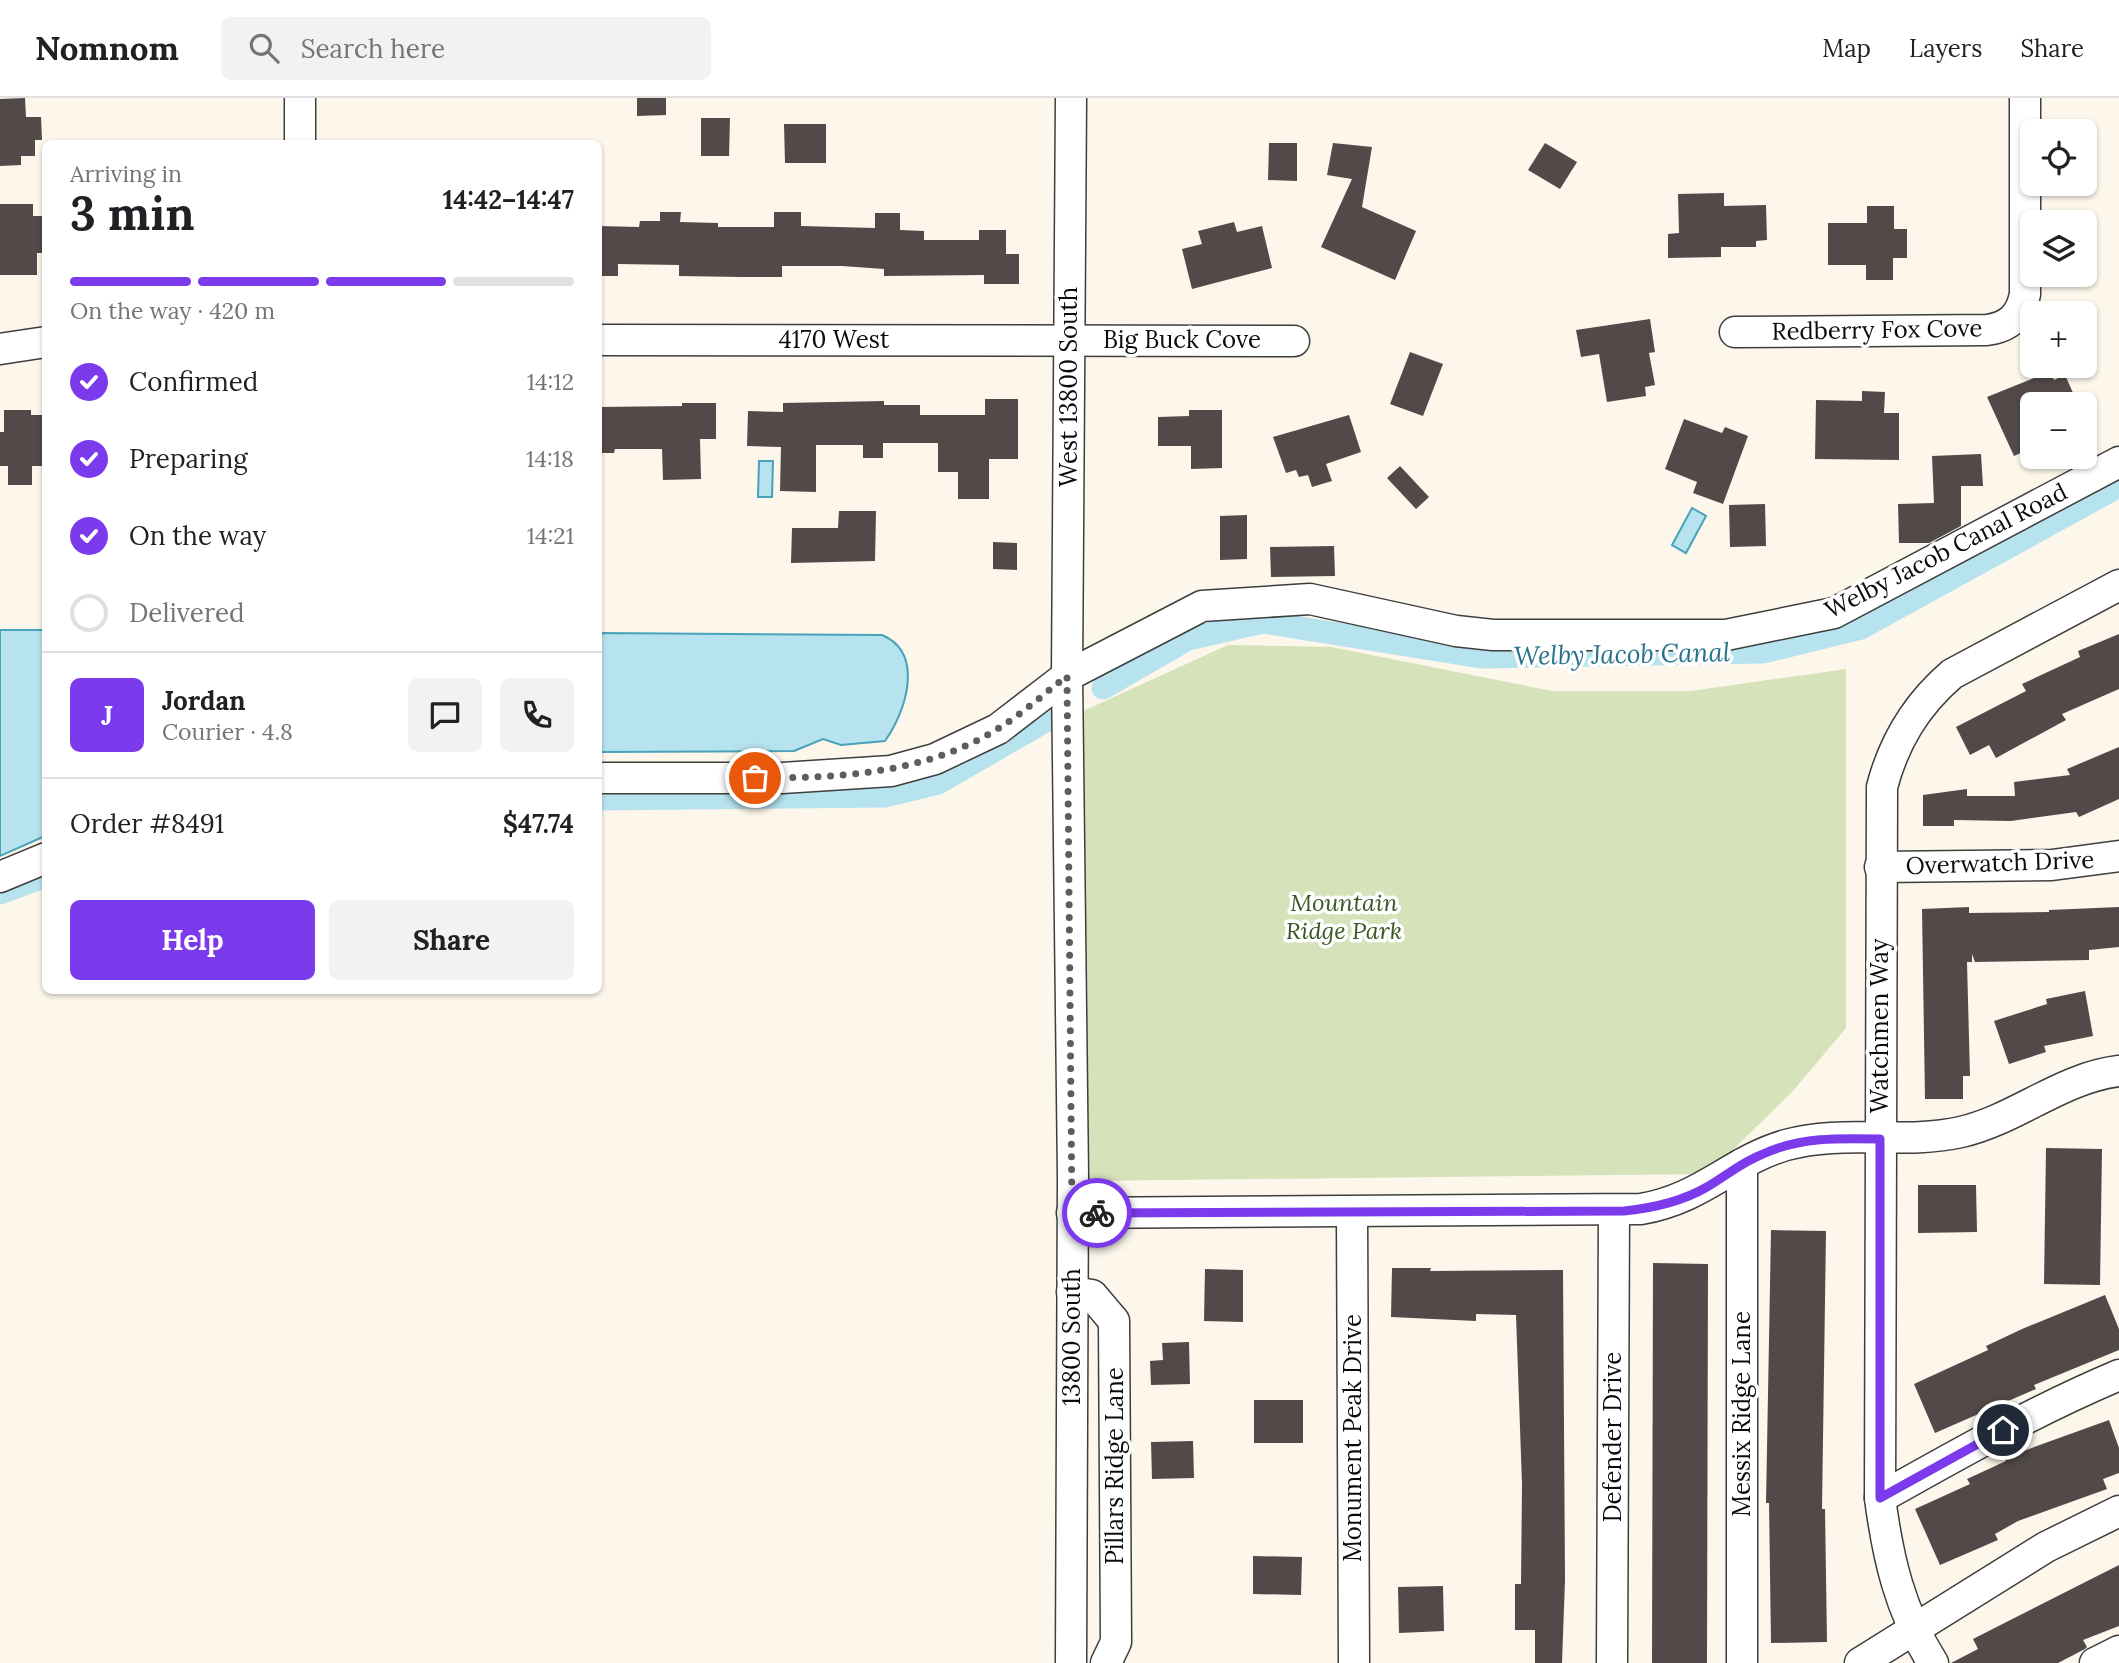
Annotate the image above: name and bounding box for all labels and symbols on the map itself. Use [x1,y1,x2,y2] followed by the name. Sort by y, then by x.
[1053,287,1084,487] street label: West 13800 South
[1771,312,1983,347] street label: Redberry Fox Cove
[779,324,890,355] street label: 4170 West
[1103,324,1261,355] street label: Big Buck Cove
[1819,476,2072,625] street label: Welby Jacob Canal Road
[1514,635,1731,672] water label: Welby Jacob Canal
[725,748,785,808] pin
[1905,844,2095,881] street label: Overwatch Drive
[1286,887,1402,946] park label: Mountain Ridge Park
[1864,938,1895,1113] street label: Watchmen Way
[1062,1178,1132,1248] courier
[1056,1268,1087,1406] street label: 13800 South
[1726,1311,1757,1517] street label: Messix Ridge Lane
[1337,1314,1368,1562] street label: Monument Peak Drive
[1597,1352,1628,1522] street label: Defender Drive
[1099,1367,1130,1565] street label: Pillars Ridge Lane
[1973,1400,2033,1460] pin

